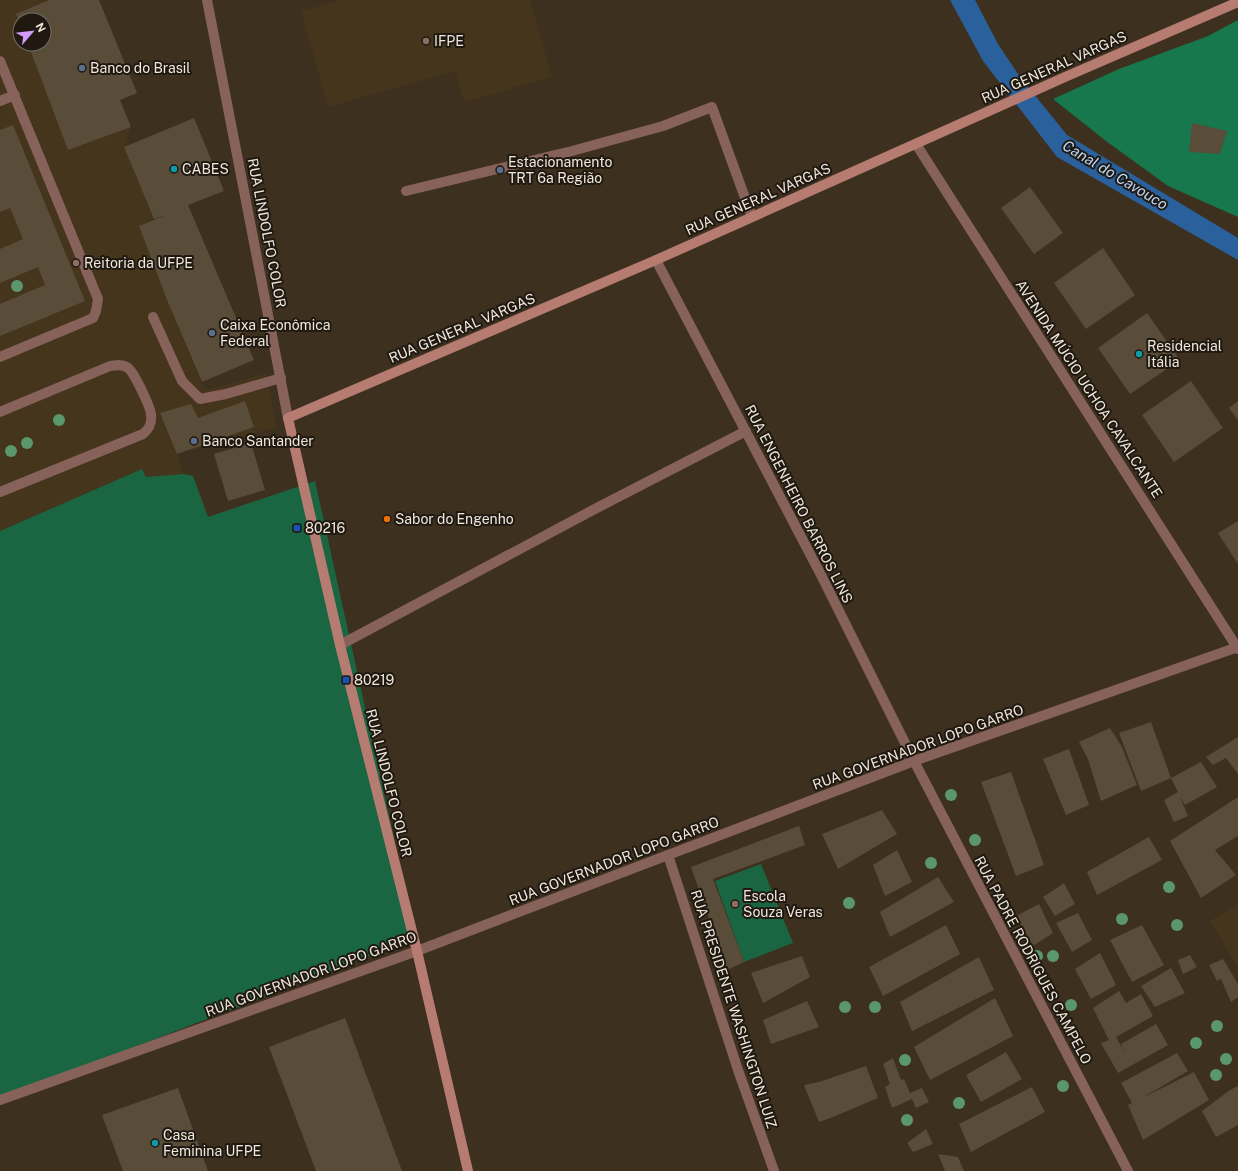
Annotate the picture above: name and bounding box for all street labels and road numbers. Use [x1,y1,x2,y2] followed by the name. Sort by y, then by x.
[979,28,1129,106] street label: RUA GENERAL VARGAS
[245,157,289,309] street label: RUA LINDOLFO COLOR
[683,160,833,238] street label: RUA GENERAL VARGAS
[1012,276,1167,501] street label: AVENIDA MÚCIO UCHOA CAVALCANTE
[386,290,538,366] street label: RUA GENERAL VARGAS
[742,402,856,606] street label: RUA ENGENHEIRO BARROS LINS
[810,701,1026,793] street label: RUA GOVERNADOR LOPO GARRO
[363,707,415,859] street label: RUA LINDOLFO COLOR
[507,814,721,908] street label: RUA GOVERNADOR LOPO GARRO
[971,853,1095,1067] street label: RUA PADRE RODRIGUES CAMPELO
[688,888,780,1130] street label: RUA PRESIDENTE WASHINGTON LUIZ
[203,928,419,1020] street label: RUA GOVERNADOR LOPO GARRO

